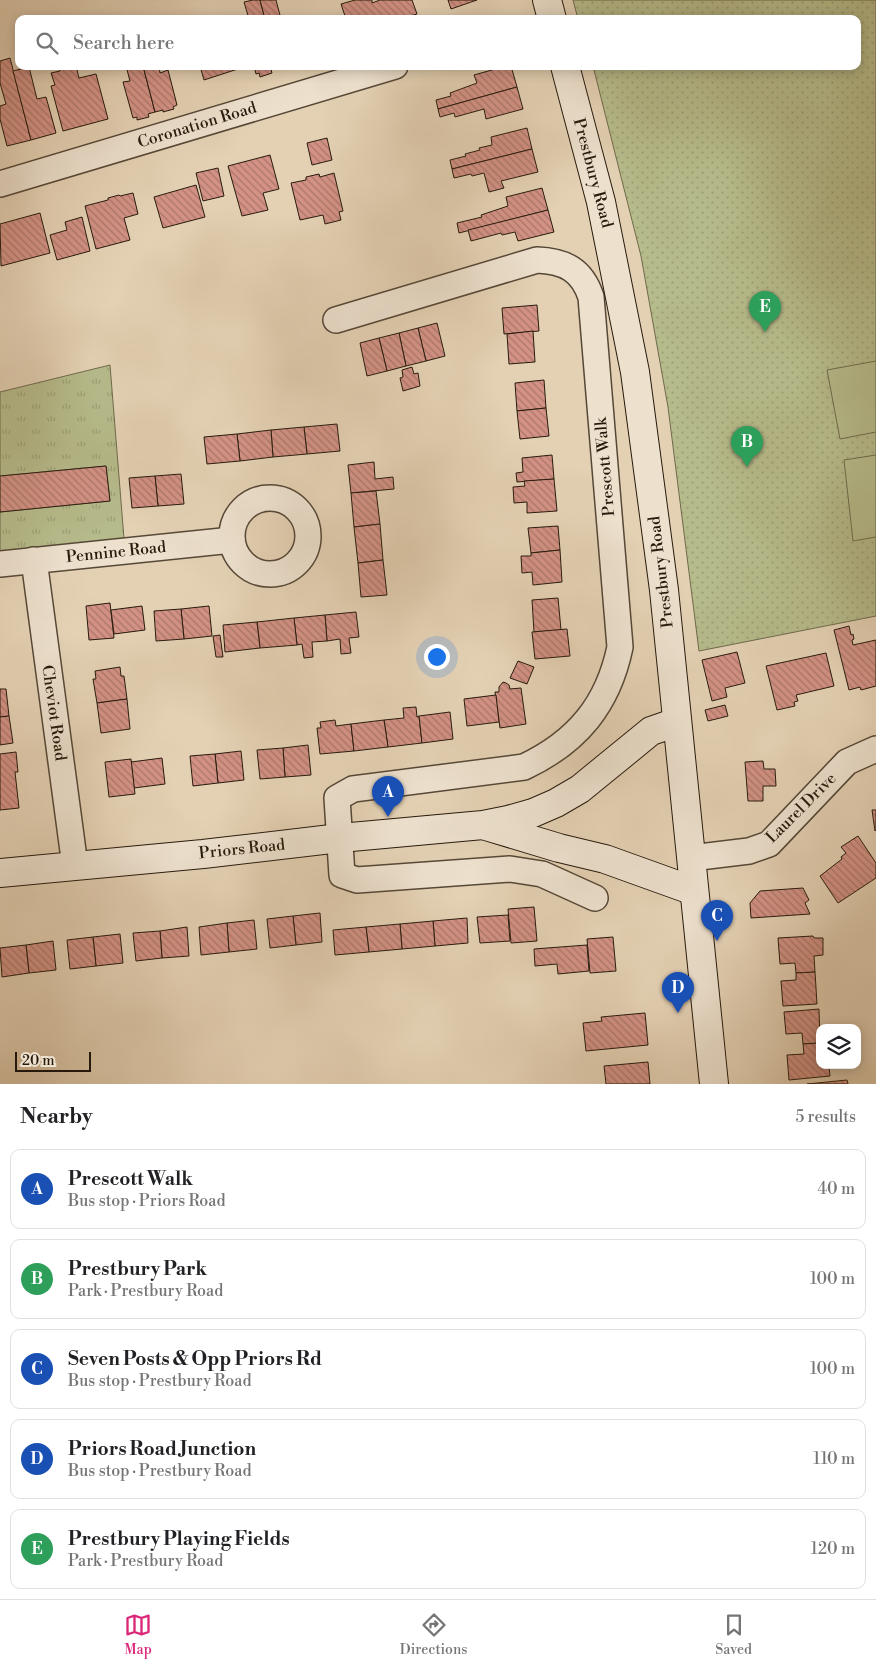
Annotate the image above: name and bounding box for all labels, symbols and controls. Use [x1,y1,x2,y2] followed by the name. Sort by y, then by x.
[15,15,861,70] search box
[33,29,61,57] icon: search
[73,31,174,55] text: Search here
[135,97,259,153] street label: Coronation Road
[569,116,617,230] street label: Prestbury Road
[749,291,781,332] pin: E
[591,415,619,517] street label: Prescott Walk
[731,426,763,467] pin: B
[644,515,678,629] street label: Prestbury Road
[65,537,167,567] street label: Pennine Road
[424,644,450,670] your location
[37,664,71,762] street label: Cheviot Road
[762,769,840,847] street label: Laurel Drive
[372,776,404,817] pin: A
[198,835,286,863] street label: Priors Road
[701,900,733,941] pin: C
[662,972,694,1013] pin: D
[816,1024,861,1069] map controls
[816,1024,861,1069] button: layers
[15,1049,91,1072] scale bar
[22,1052,54,1070] text: 20 m
[20,1104,93,1130] text: Nearby
[795,1107,856,1127] text: 5 results
[68,1167,193,1191] text: Prescott Walk
[31,1179,43,1199] text: A
[818,1179,855,1199] text: 40 m
[68,1191,226,1211] text: Bus stop · Priors Road
[68,1257,207,1281] text: Prestbury Park
[31,1269,43,1289] text: B
[810,1269,855,1289] text: 100 m
[68,1281,223,1301] text: Park · Prestbury Road
[68,1347,322,1371] text: Seven Posts & Opp Priors Rd
[31,1359,43,1379] text: C
[810,1359,855,1379] text: 100 m
[68,1371,251,1391] text: Bus stop · Prestbury Road
[68,1437,256,1461] text: Priors Road Junction
[31,1449,43,1469] text: D
[813,1449,855,1469] text: 110 m
[68,1461,251,1481] text: Bus stop · Prestbury Road
[68,1527,290,1551] text: Prestbury Playing Fields
[31,1539,43,1559] text: E
[811,1539,855,1559] text: 120 m
[68,1551,223,1571] text: Park · Prestbury Road
[124,1611,152,1659] tab: Map
[400,1611,467,1659] tab: Directions
[715,1611,752,1659] tab: Saved

